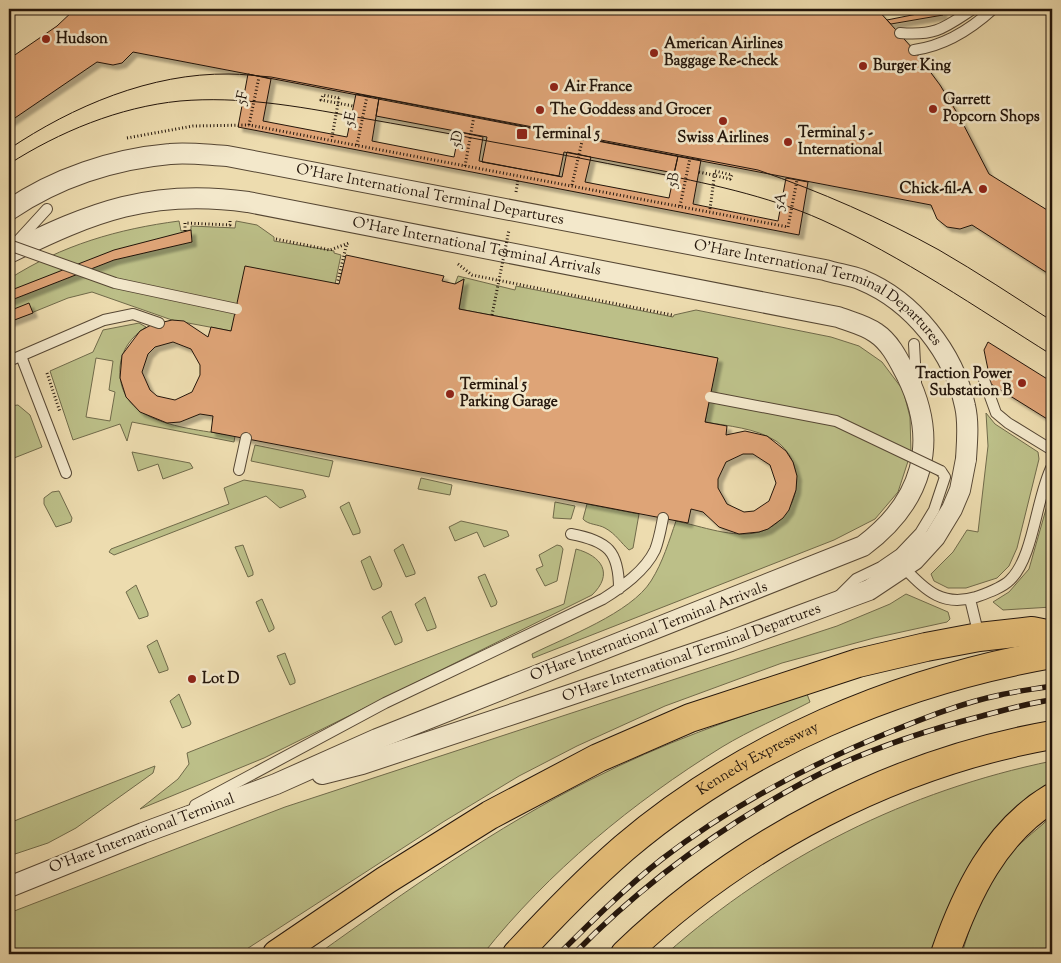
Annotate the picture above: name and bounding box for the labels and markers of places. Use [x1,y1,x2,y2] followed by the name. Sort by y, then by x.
[56,29,108,50] place label: Hudson
[40,33,52,45] marker: Hudson
[664,34,783,72] place label: American Airlines Baggage Re-check
[648,47,660,59] marker: American Airlines Baggage Re-check
[873,56,952,77] place label: Burger King
[857,60,869,72] marker: Burger King
[564,77,632,98] place label: Air France
[548,81,560,93] marker: Air France
[943,90,1040,128] place label: Garrett Popcorn Shops
[550,100,712,121] place label: The Goddess and Grocer
[927,103,939,115] marker: Garrett Popcorn Shops
[534,104,546,116] marker: The Goddess and Grocer
[717,115,729,127] marker: Swiss Airlines
[798,123,883,161] place label: Terminal 5 - International
[533,124,601,145] place label: Terminal 5
[515,127,529,141] marker: Terminal 5
[677,128,769,149] place label: Swiss Airlines
[782,136,794,148] marker: Terminal 5 - International
[899,179,974,200] place label: Chick-fil-A
[977,183,989,195] marker: Chick-fil-A
[915,364,1013,402] place label: Traction Power Substation B
[460,375,558,413] place label: Terminal 5 Parking Garage
[1016,377,1028,389] marker: Traction Power Substation B
[444,388,456,400] marker: Terminal 5 Parking Garage
[202,669,240,690] place label: Lot D
[186,673,198,685] marker: Lot D

